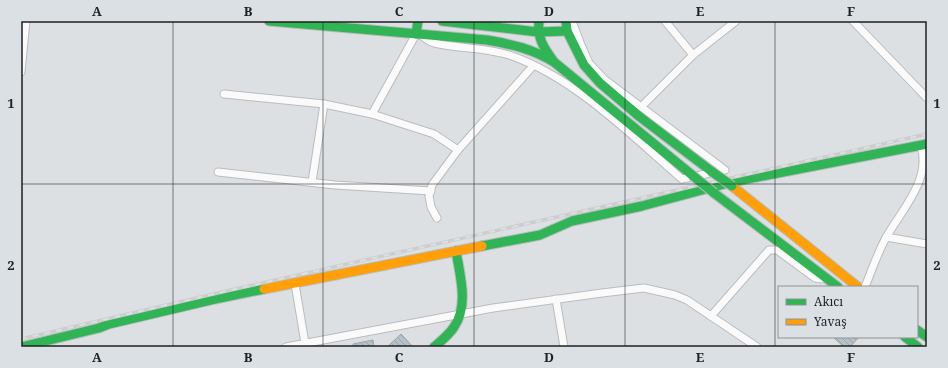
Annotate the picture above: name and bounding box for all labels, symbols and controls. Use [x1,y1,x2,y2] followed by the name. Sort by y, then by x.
[92,2,102,20] text: A
[244,2,253,20] text: B
[395,2,404,20] text: C
[544,2,554,20] text: D
[696,2,705,20] text: E
[847,2,855,20] text: F
[7,94,15,112] text: 1
[933,94,941,112] text: 1
[7,256,15,274] text: 2
[933,256,941,274] text: 2
[778,286,918,338] legend
[814,293,843,310] text: Akıcı
[813,313,847,330] text: Yavaş
[92,348,102,366] text: A
[244,348,253,366] text: B
[395,348,404,366] text: C
[544,348,554,366] text: D
[696,348,705,366] text: E
[847,348,855,366] text: F

